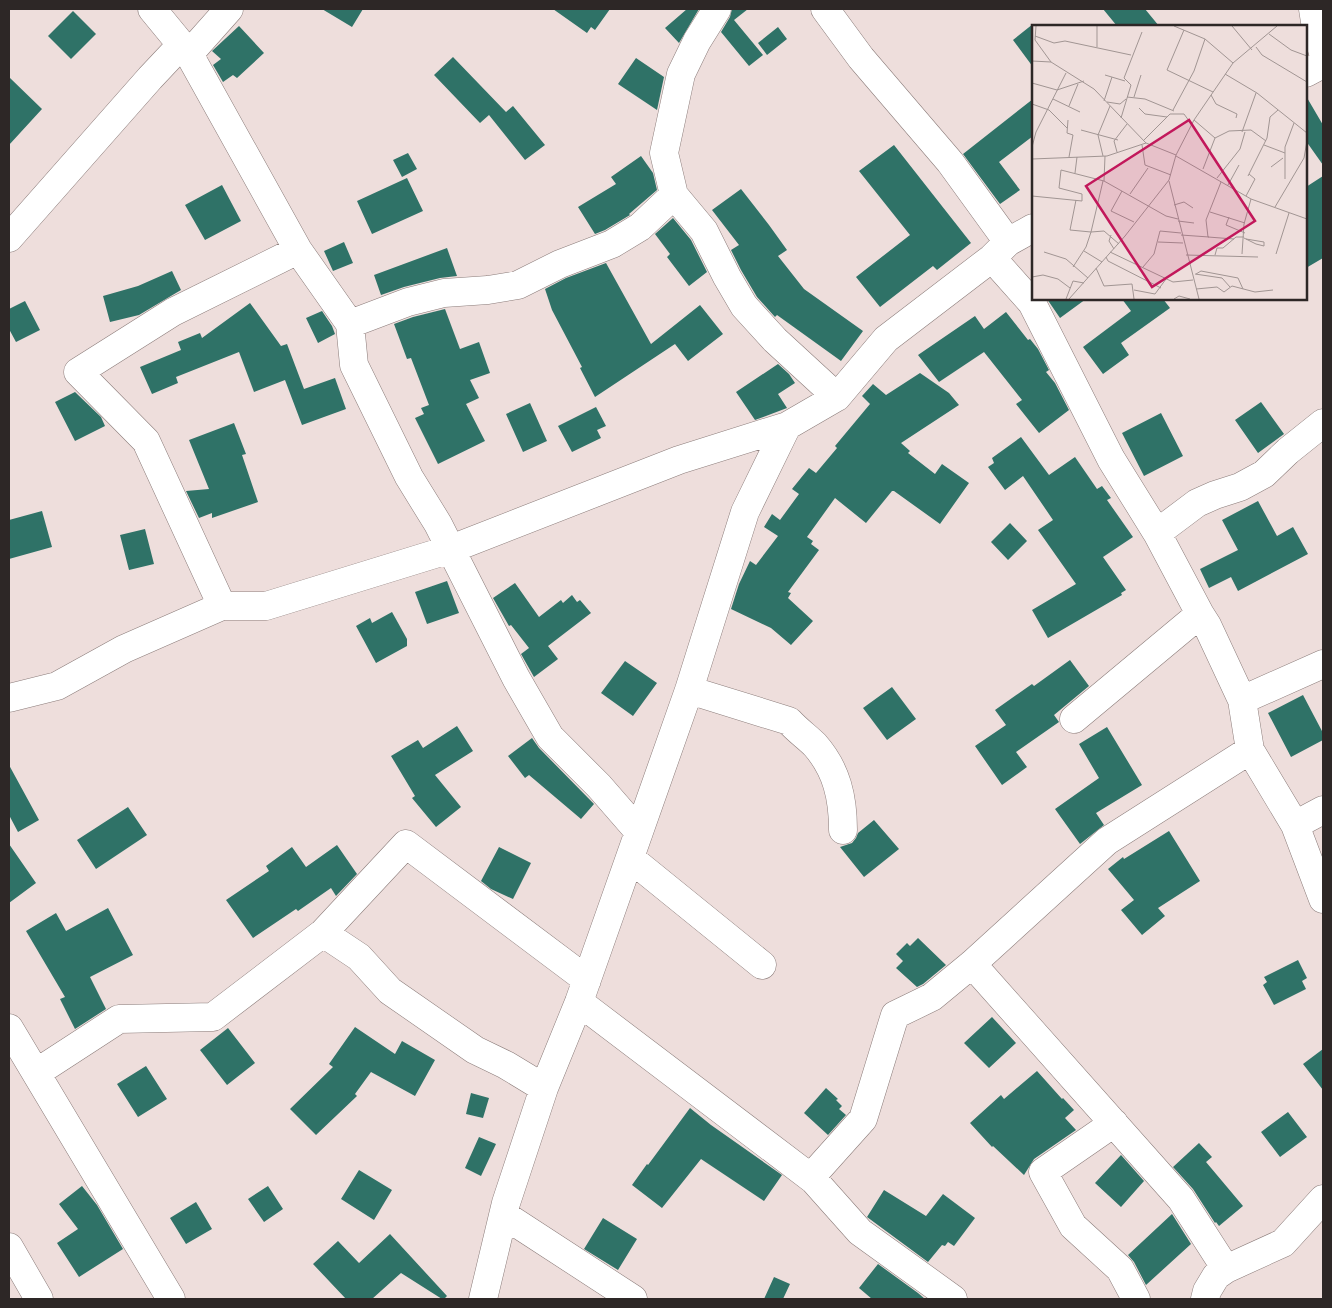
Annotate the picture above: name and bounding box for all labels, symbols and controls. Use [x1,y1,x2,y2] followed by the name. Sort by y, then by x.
[1032,25,1307,300] inset map

